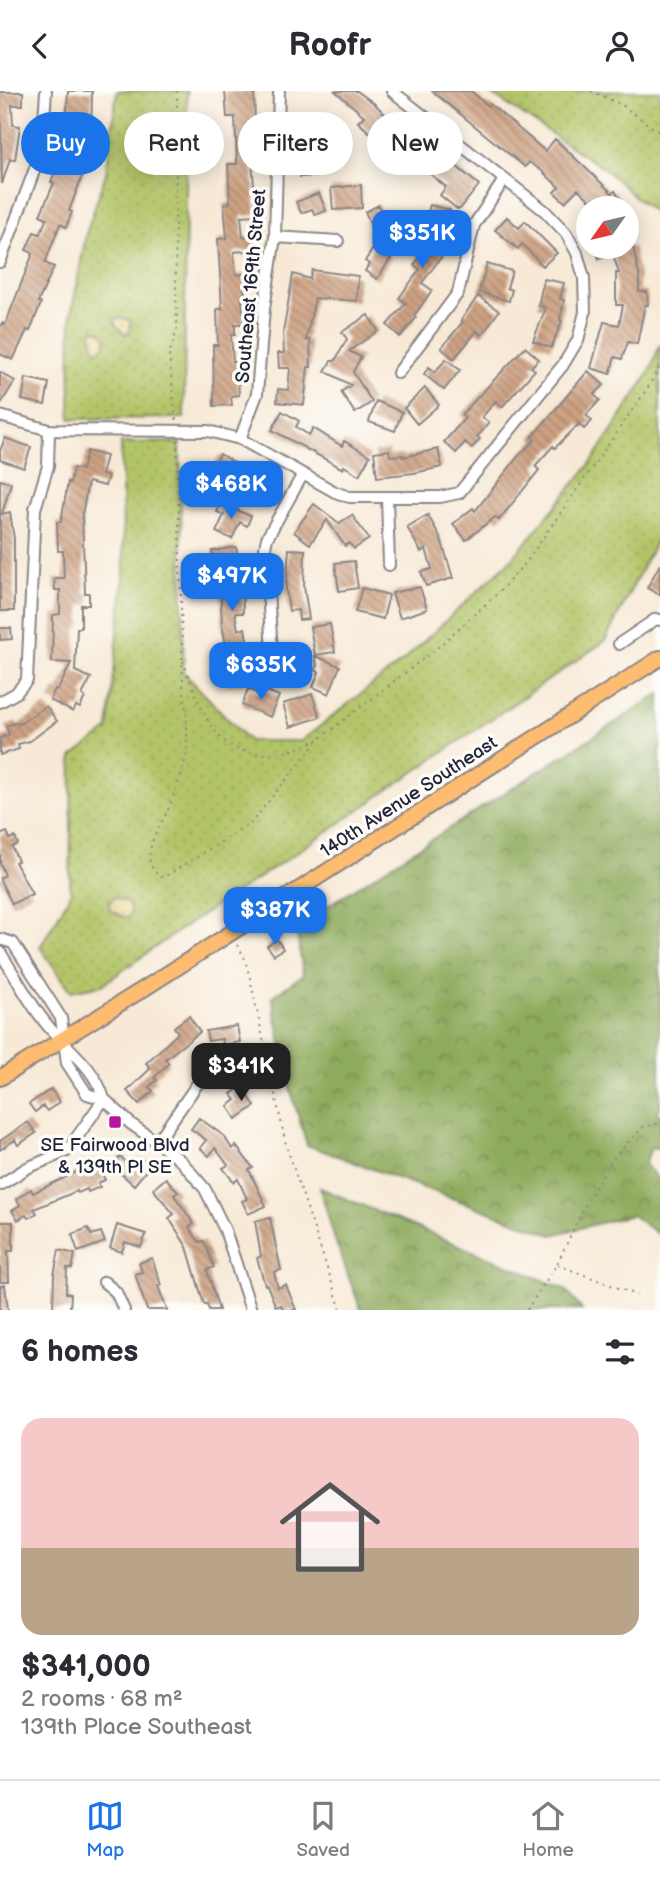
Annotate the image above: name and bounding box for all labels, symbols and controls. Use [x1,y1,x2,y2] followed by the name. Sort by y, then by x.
[289,26,371,65] text: Roofr
[21,27,59,65] icon: back
[601,27,639,65] icon: person
[21,112,110,175] chip: Buy
[124,112,224,175] chip: Rent
[238,112,353,175] chip: Filters
[367,112,463,175] chip: New
[232,188,271,384] street label: Southeast 169th Street
[576,196,639,259] north arrow
[576,196,639,259] map controls
[373,211,471,270] pin: $351K
[388,219,456,247] text: $351K
[182,461,280,521] pin: $468K
[195,470,267,498] text: $468K
[183,553,281,613] pin: $497K
[197,562,267,590] text: $497K
[212,643,310,702] pin: $635K
[225,651,297,679] text: $635K
[316,731,502,863] street label: 140th Avenue Southeast
[226,887,324,947] pin: $387K
[240,896,310,924] text: $387K
[192,1044,290,1103] pin: $341K
[208,1052,275,1080] text: $341K
[107,1114,123,1130] marker: SE Fairwood Blvd & 139th Pl SE
[40,1134,190,1179] place label: SE Fairwood Blvd & 139th Pl SE
[601,1333,639,1371] icon: filters
[21,1334,138,1370] text: 6 homes
[267,1464,393,1590] icon: home
[21,1649,151,1685] text: $341,000
[21,1685,183,1713] text: 2 rooms · 68 m²
[21,1713,252,1741] text: 139th Place Southeast
[86,1797,124,1862] tab: Map
[297,1797,350,1862] tab: Saved
[522,1797,574,1862] tab: Home

